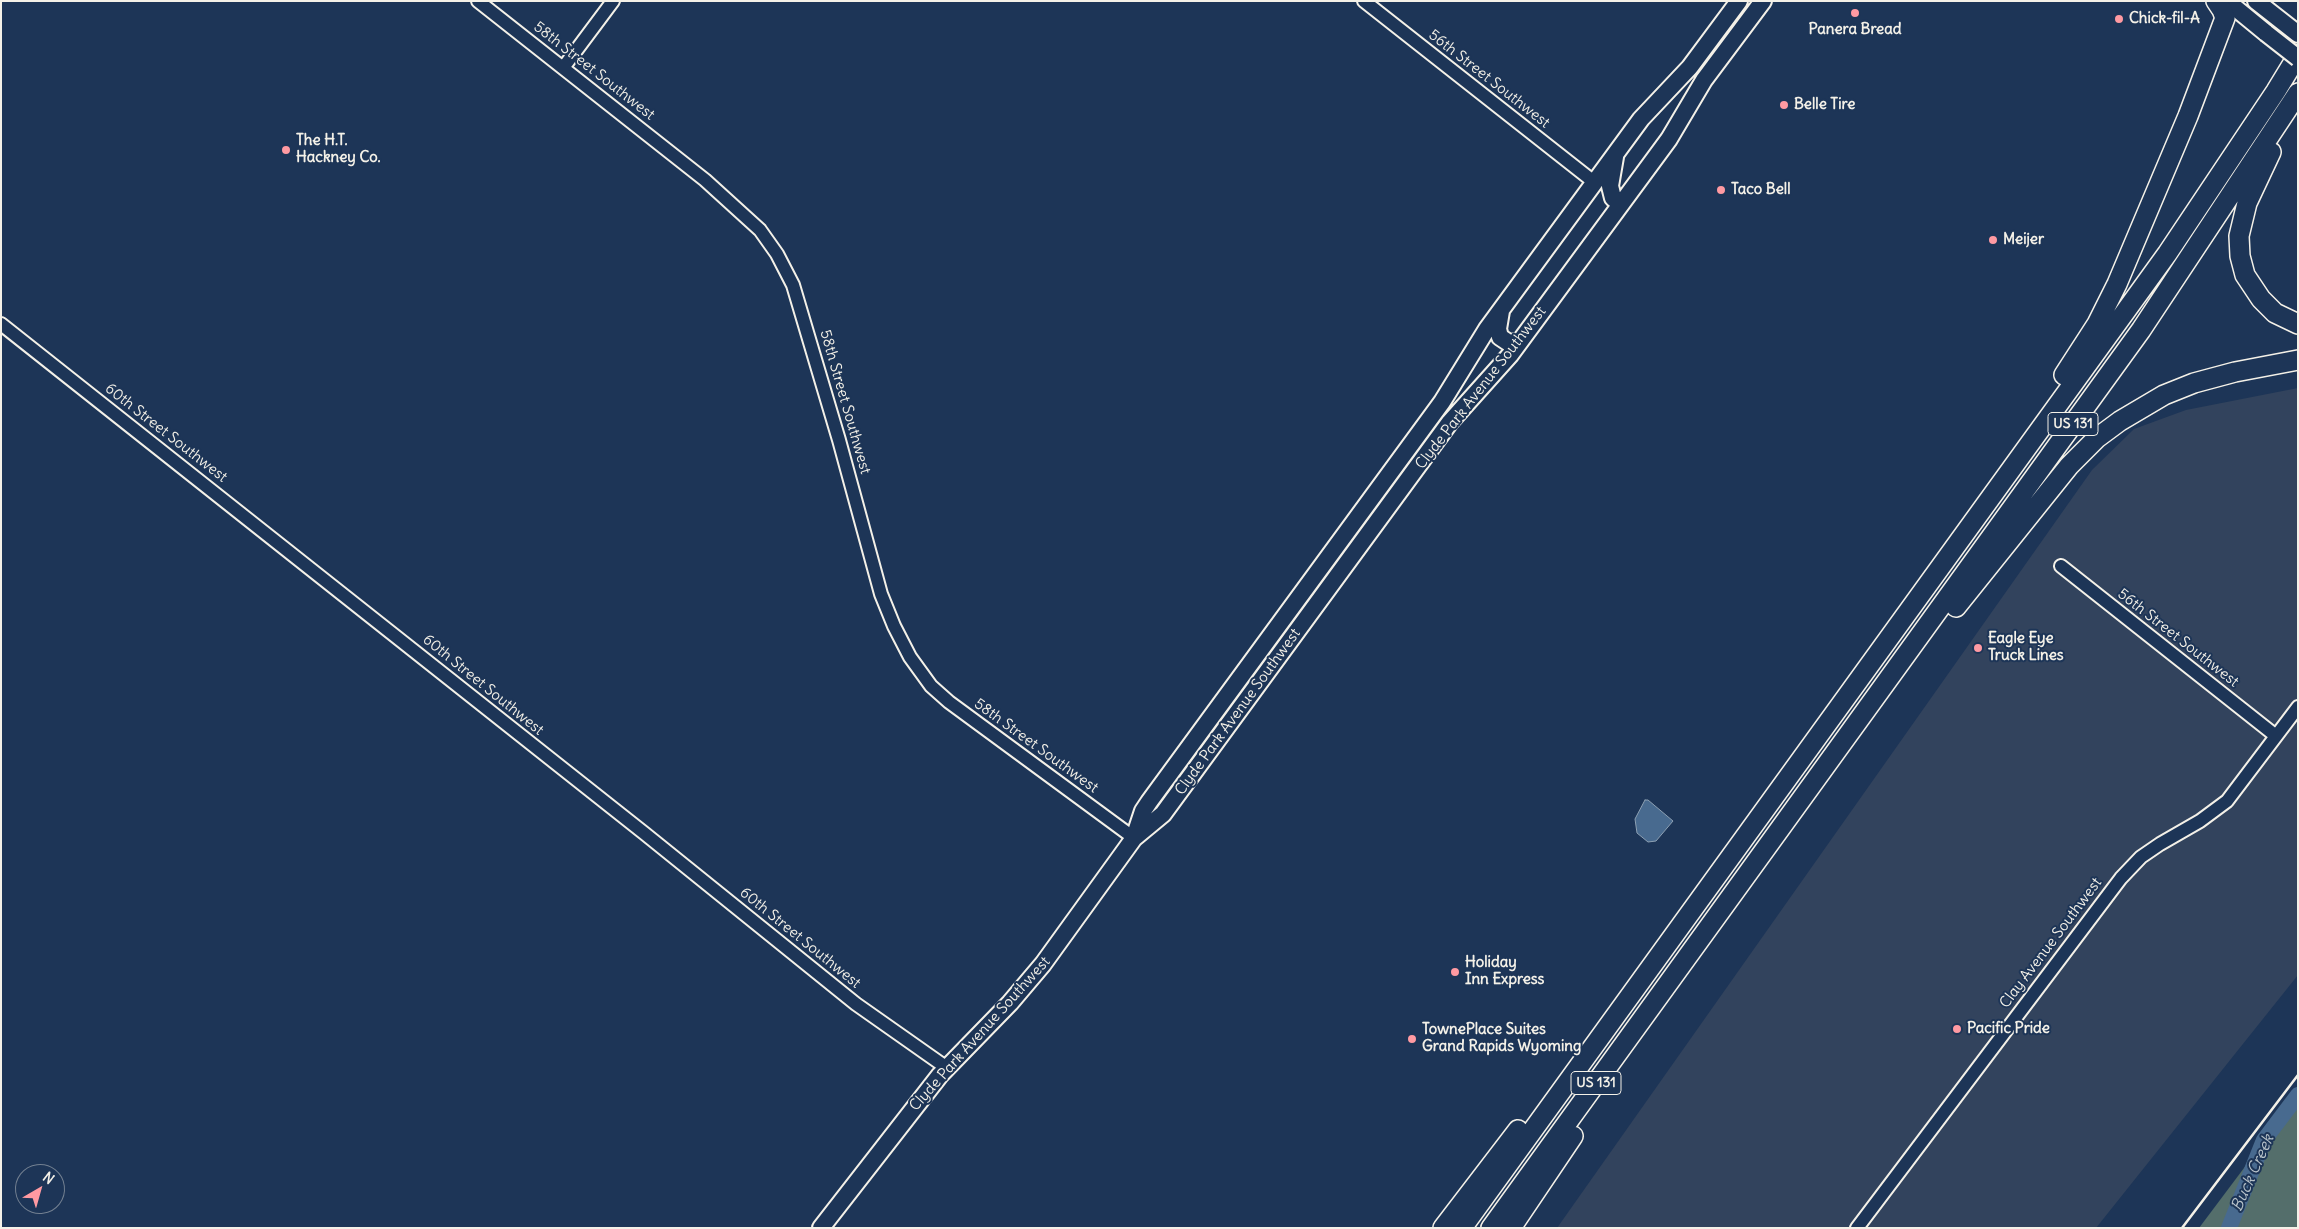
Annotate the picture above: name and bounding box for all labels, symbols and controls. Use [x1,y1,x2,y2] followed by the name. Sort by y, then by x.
[1849,7,1861,19] marker: Panera Bread
[2129,10,2200,28] place label: Chick-fil-A
[2113,13,2125,25] marker: Chick-fil-A
[530,18,658,124] street label: 58th Street Southwest
[1809,21,1901,39] place label: Panera Bread
[1425,26,1553,132] street label: 56th Street Southwest
[1794,96,1855,114] place label: Belle Tire
[1778,99,1790,111] marker: Belle Tire
[296,132,381,167] place label: The H.T. Hackney Co.
[280,144,292,156] marker: The H.T. Hackney Co.
[1731,181,1790,199] place label: Taco Bell
[1715,184,1727,196] marker: Taco Bell
[2003,231,2044,249] place label: Meijer
[1987,234,1999,246] marker: Meijer
[1412,303,1550,473] street label: Clyde Park Avenue Southwest
[816,328,874,476] street label: 58th Street Southwest
[101,380,231,486] street label: 60th Street Southwest
[2048,412,2098,436] road number: US 131
[2114,585,2242,691] street label: 56th Street Southwest
[1172,625,1304,799] street label: Clyde Park Avenue Southwest
[1988,630,2064,665] place label: Eagle Eye Truck Lines
[419,631,547,739] street label: 60th Street Southwest
[1972,642,1984,654] marker: Eagle Eye Truck Lines
[970,695,1102,797] street label: 58th Street Southwest
[1996,874,2106,1012] street label: Clay Avenue Southwest
[736,884,864,992] street label: 60th Street Southwest
[906,953,1054,1115] street label: Clyde Park Avenue Southwest
[1465,954,1544,989] place label: Holiday Inn Express
[1449,966,1461,978] marker: Holiday Inn Express
[1967,1020,2050,1038] place label: Pacific Pride
[1422,1021,1581,1056] place label: TownePlace Suites Grand Rapids Wyoming
[1951,1023,1963,1035] marker: Pacific Pride
[1406,1033,1418,1045] marker: TownePlace Suites Grand Rapids Wyoming
[1571,1072,1621,1094] road number: US 131
[2228,1132,2278,1214] water label: Buck Creek
[15,1164,65,1214] north arrow
[39,1168,58,1188] text: N

